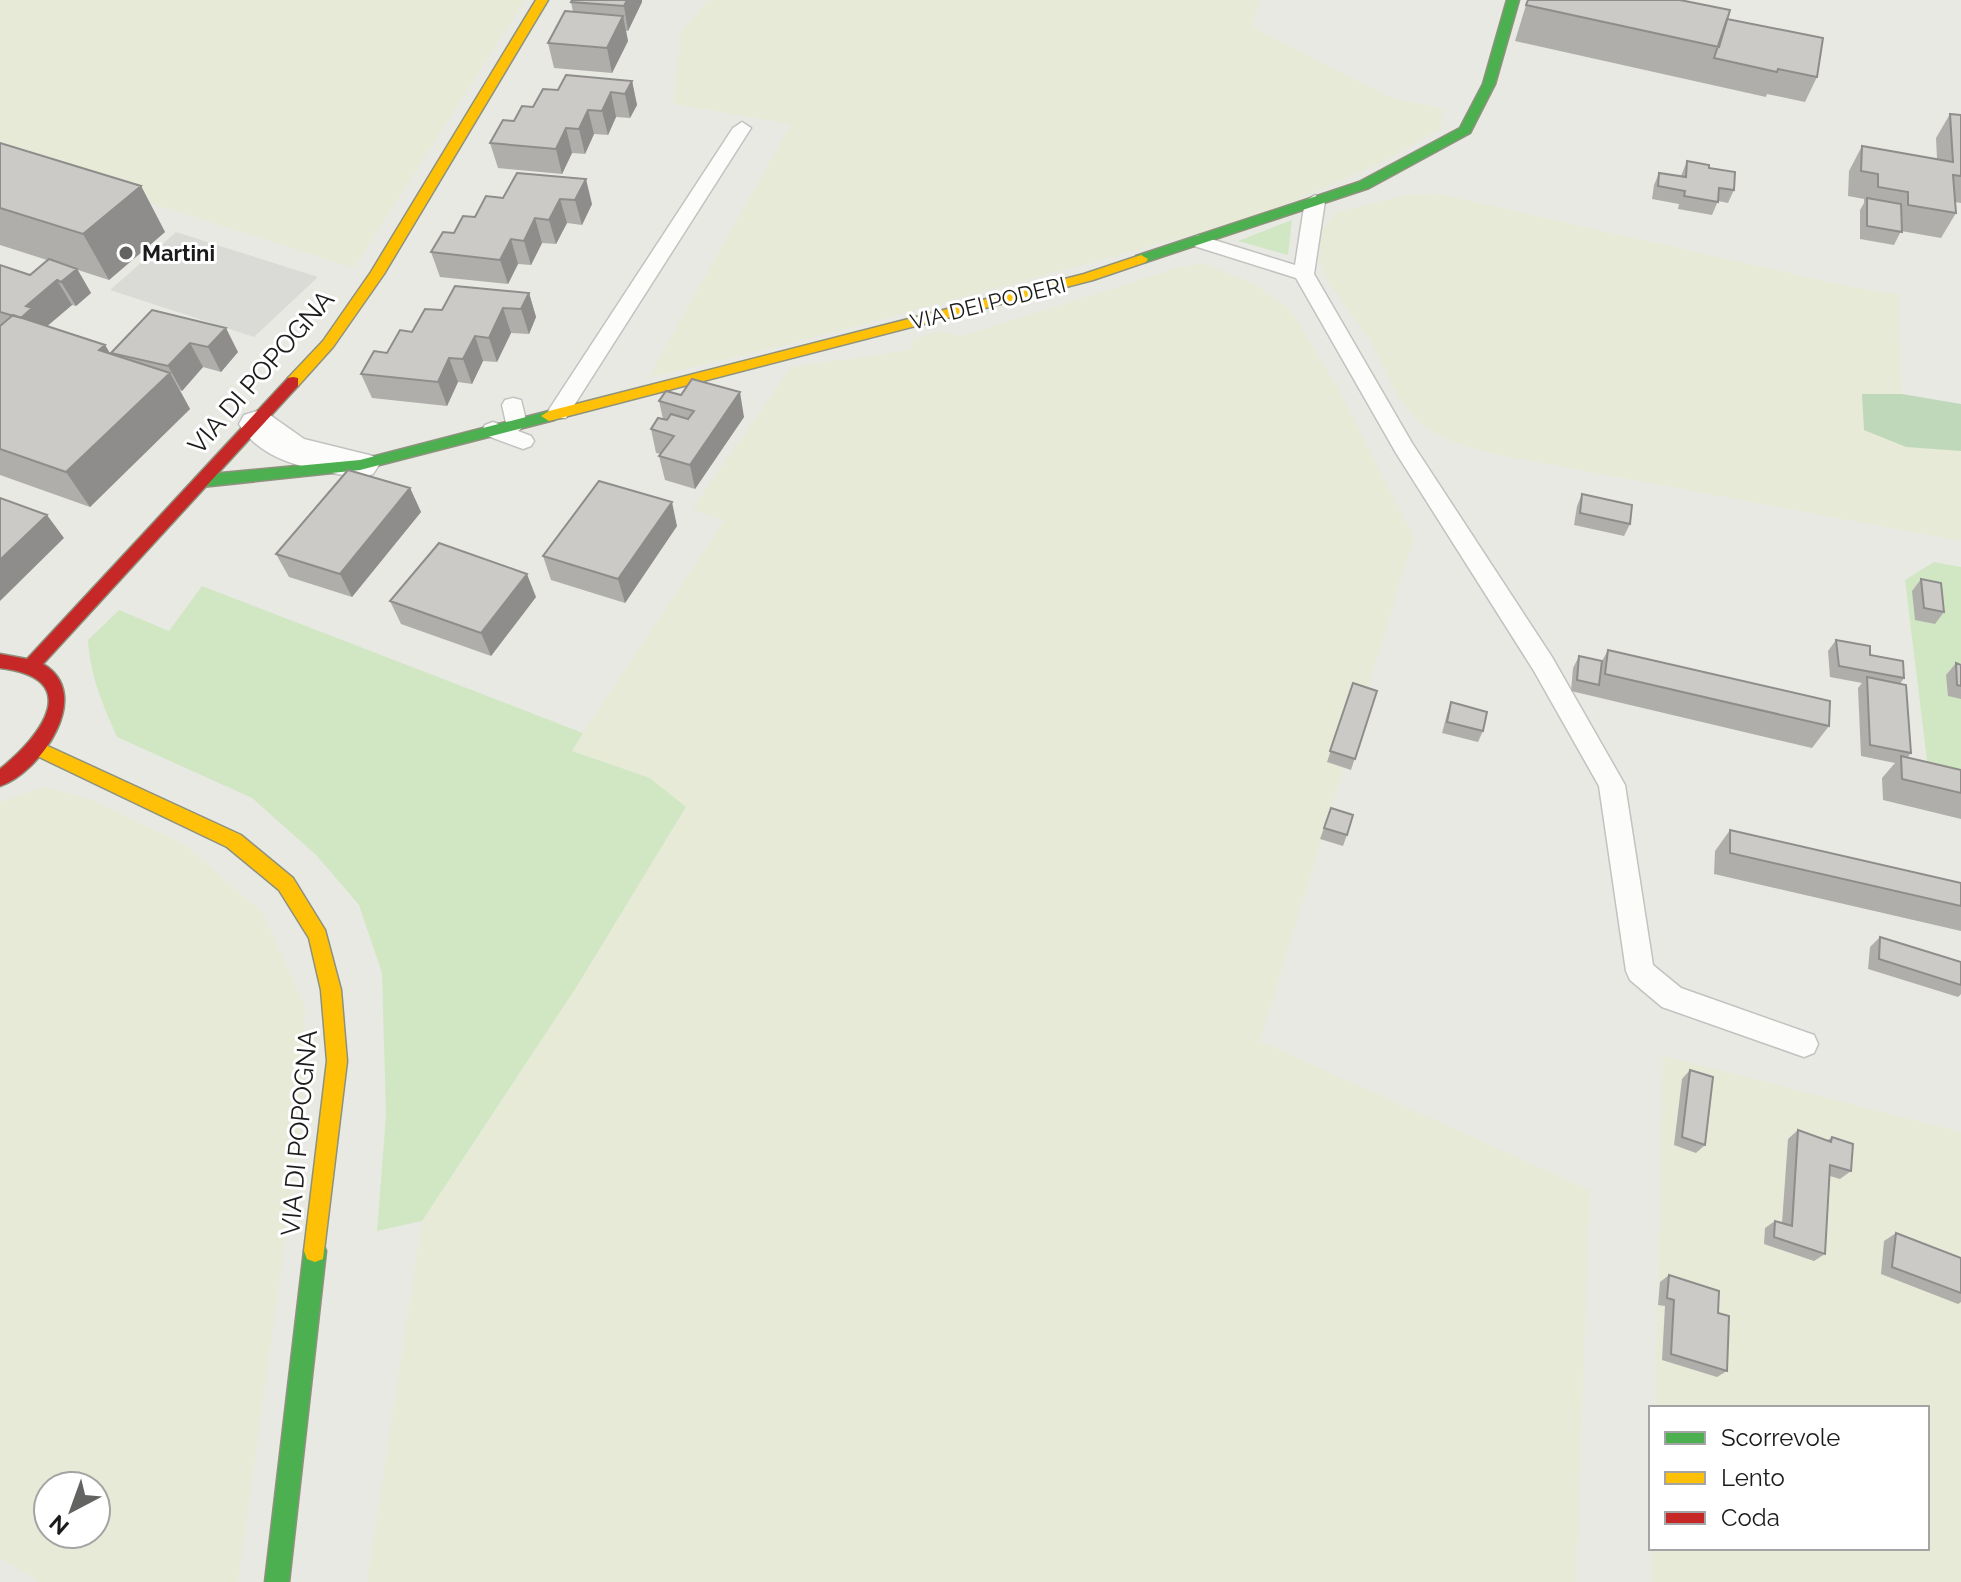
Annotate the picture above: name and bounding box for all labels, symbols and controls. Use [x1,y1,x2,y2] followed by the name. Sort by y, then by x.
[142,240,215,266] place label: Martini
[117,244,135,262] marker: Martini
[907,271,1069,335] street label: VIA DEI PODERI
[182,284,340,460] street label: VIA DI POPOGNA
[275,1028,323,1237] street label: VIA DI POPOGNA
[1649,1406,1929,1550] legend
[1721,1423,1840,1452] text: Scorrevole
[1721,1463,1785,1492] text: Lento
[32,1470,112,1550] north arrow
[1721,1503,1780,1532] text: Coda
[44,1510,74,1540] text: N

